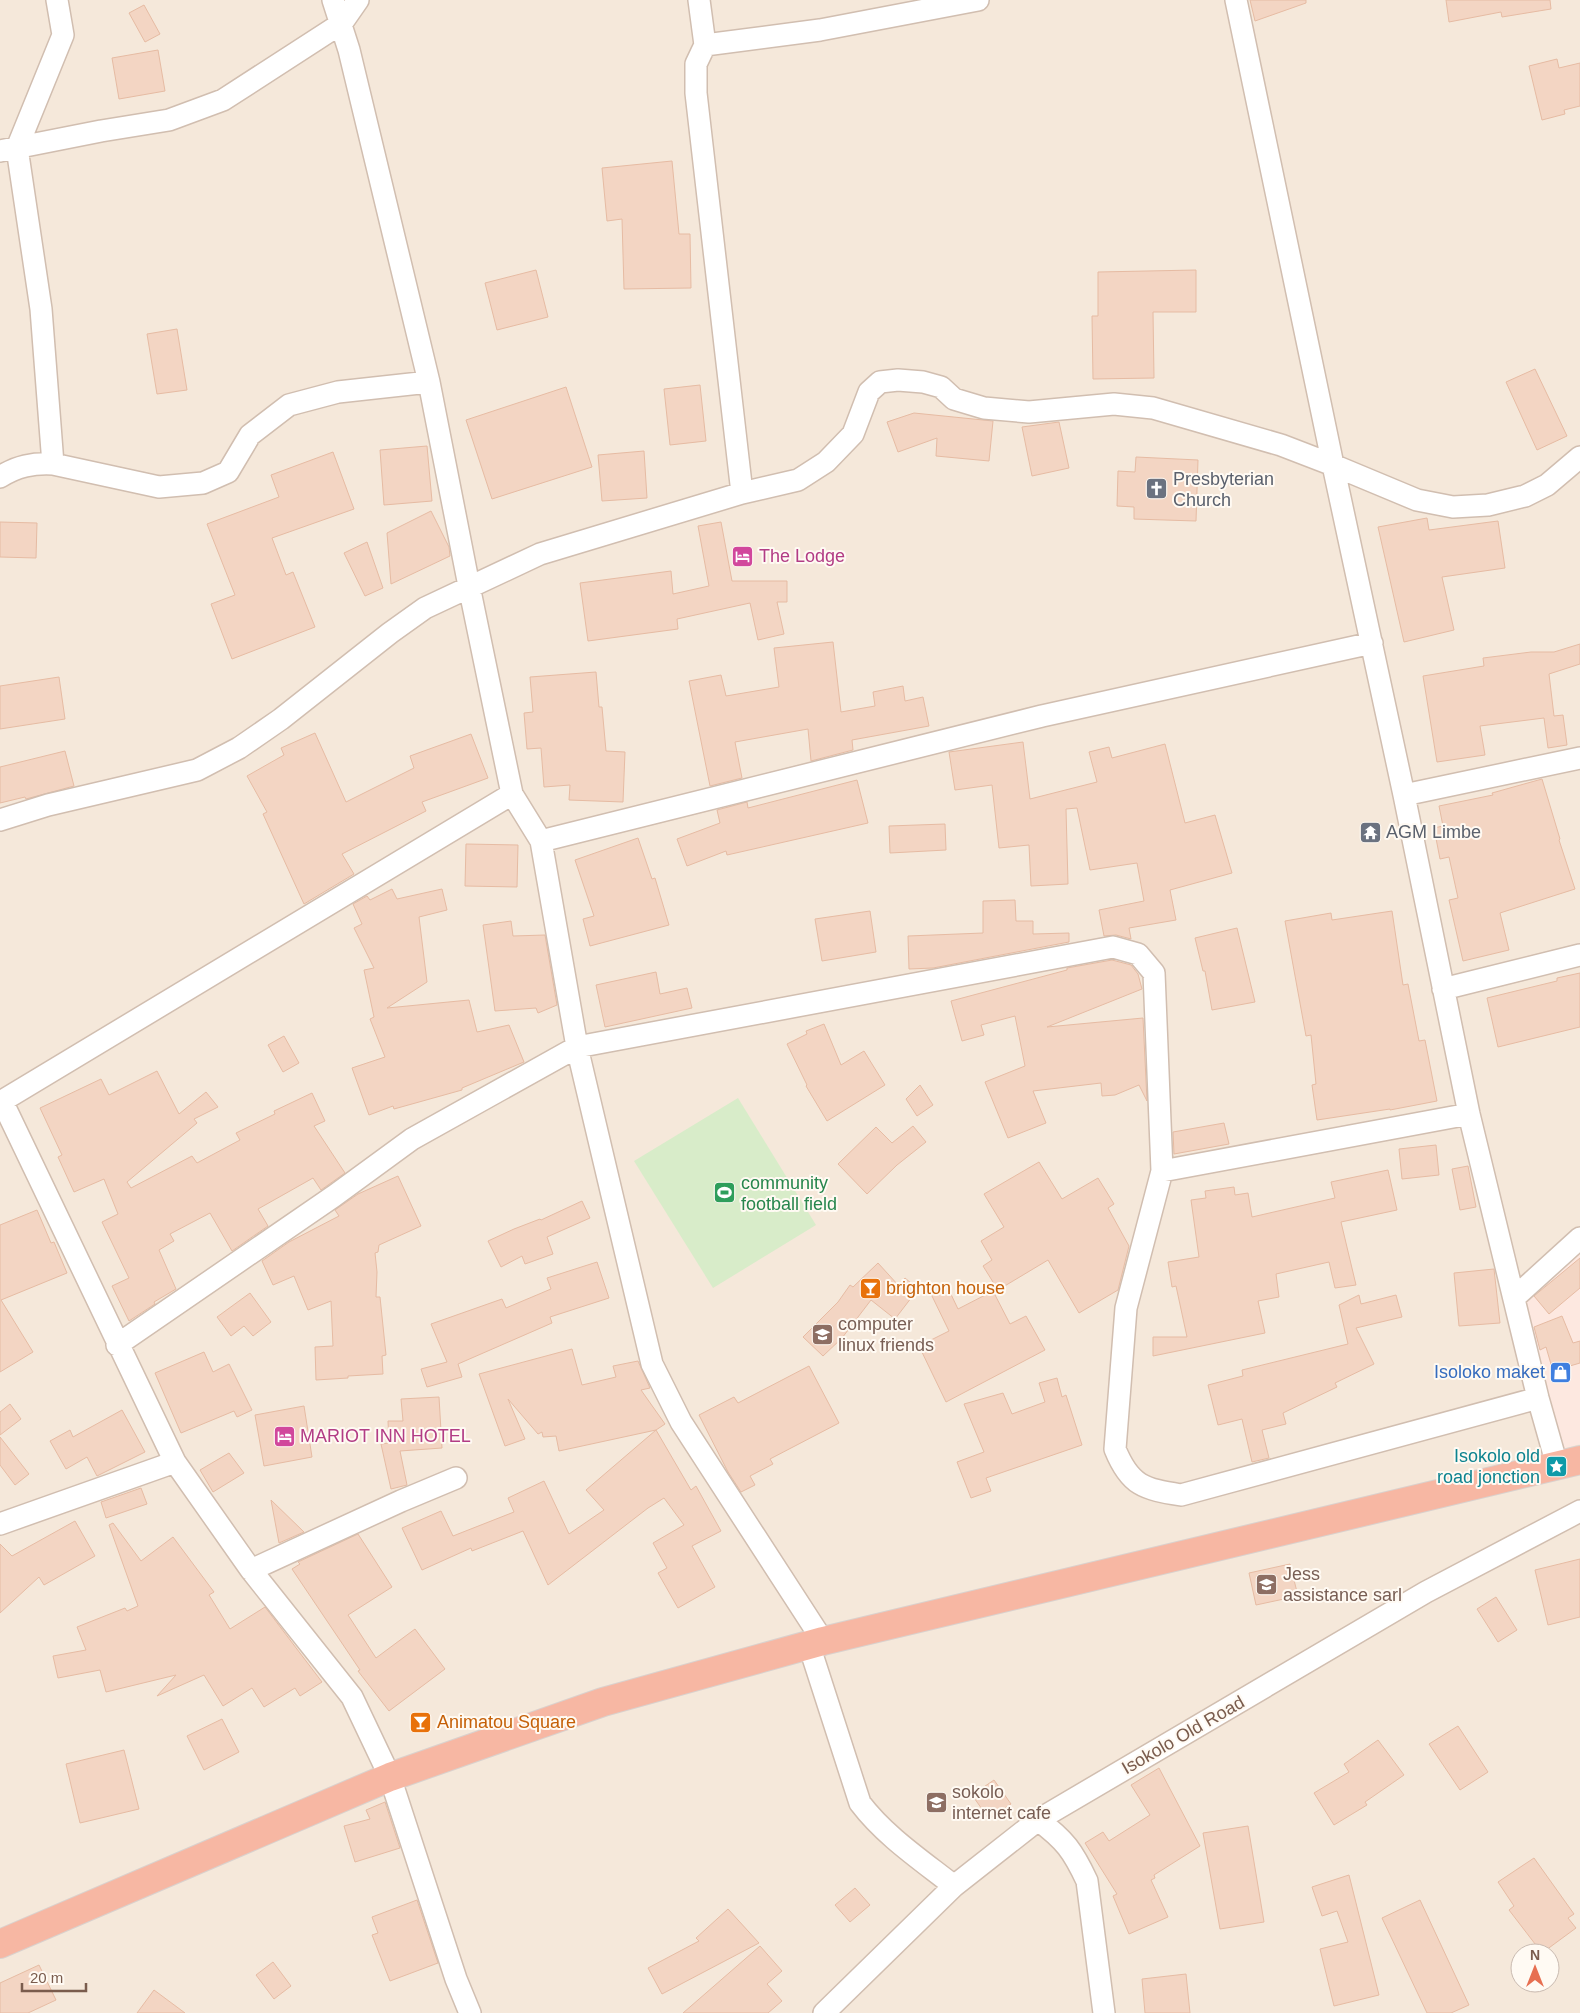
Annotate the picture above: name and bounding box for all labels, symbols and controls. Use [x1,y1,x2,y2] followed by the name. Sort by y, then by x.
[1173,469,1274,510] place label: Presbyterian Church
[1145,477,1169,501] church icon: Presbyterian Church
[731,544,755,568] hotel icon: The Lodge
[759,546,845,566] place label: The Lodge
[1358,820,1382,844] temple icon: AGM Limbe
[1386,822,1481,842] place label: AGM Limbe
[741,1173,837,1214] place label: community football field
[713,1181,737,1205] sports icon: community football field
[858,1276,882,1300] bar icon: brighton house
[886,1278,1005,1298] place label: brighton house
[838,1314,934,1355] place label: computer linux friends
[810,1322,834,1346] school or university icon: computer linux friends
[1549,1360,1573,1384] shop icon: Isoloko maket
[1434,1362,1545,1382] place label: Isoloko maket
[272,1424,296,1448] hotel icon: MARIOT INN HOTEL
[300,1426,471,1446] place label: MARIOT INN HOTEL
[1437,1446,1540,1487] place label: Isokolo old road jonction
[1544,1454,1568,1478] place icon: Isokolo old road jonction
[1283,1564,1402,1605] place label: Jess assistance sarl
[1255,1572,1279,1596] school or university icon: Jess assistance sarl
[1118,1692,1248,1778] street label: Isokolo Old Road
[409,1710,433,1734] bar icon: Animatou Square
[437,1712,576,1732] place label: Animatou Square
[952,1782,1051,1823] place label: sokolo internet cafe
[924,1790,948,1814] school or university icon: sokolo internet cafe
[1510,1943,1560,1993] north arrow
[1530,1947,1540,1963] text: N
[22,1960,86,1992] scale bar
[30,1969,63,1986] text: 20 m

